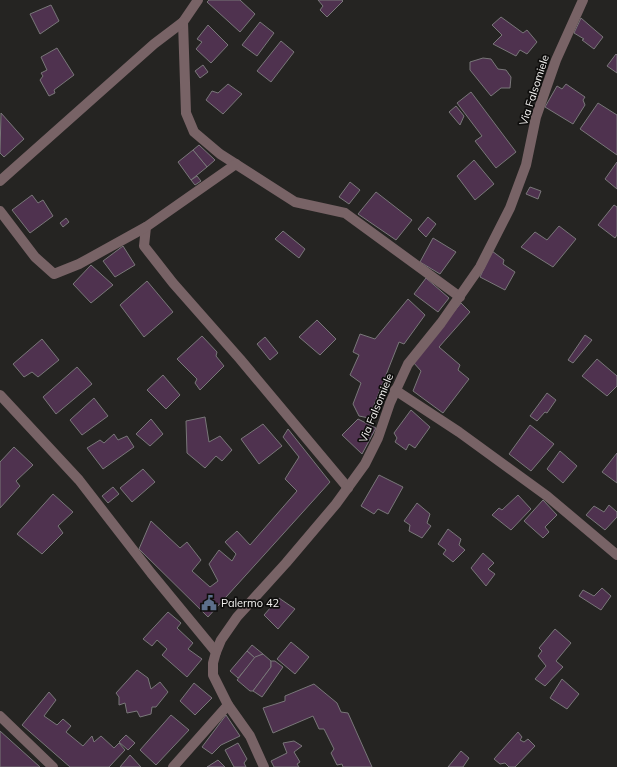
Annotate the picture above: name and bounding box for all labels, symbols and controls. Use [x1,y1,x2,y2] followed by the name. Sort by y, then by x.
[516,53,552,127] street label: Via Falsomiele
[356,371,396,445] street label: Via Falsomiele
[200,594,218,612] public building icon: Palermo 42
[221,596,280,610] place label: Palermo 42

